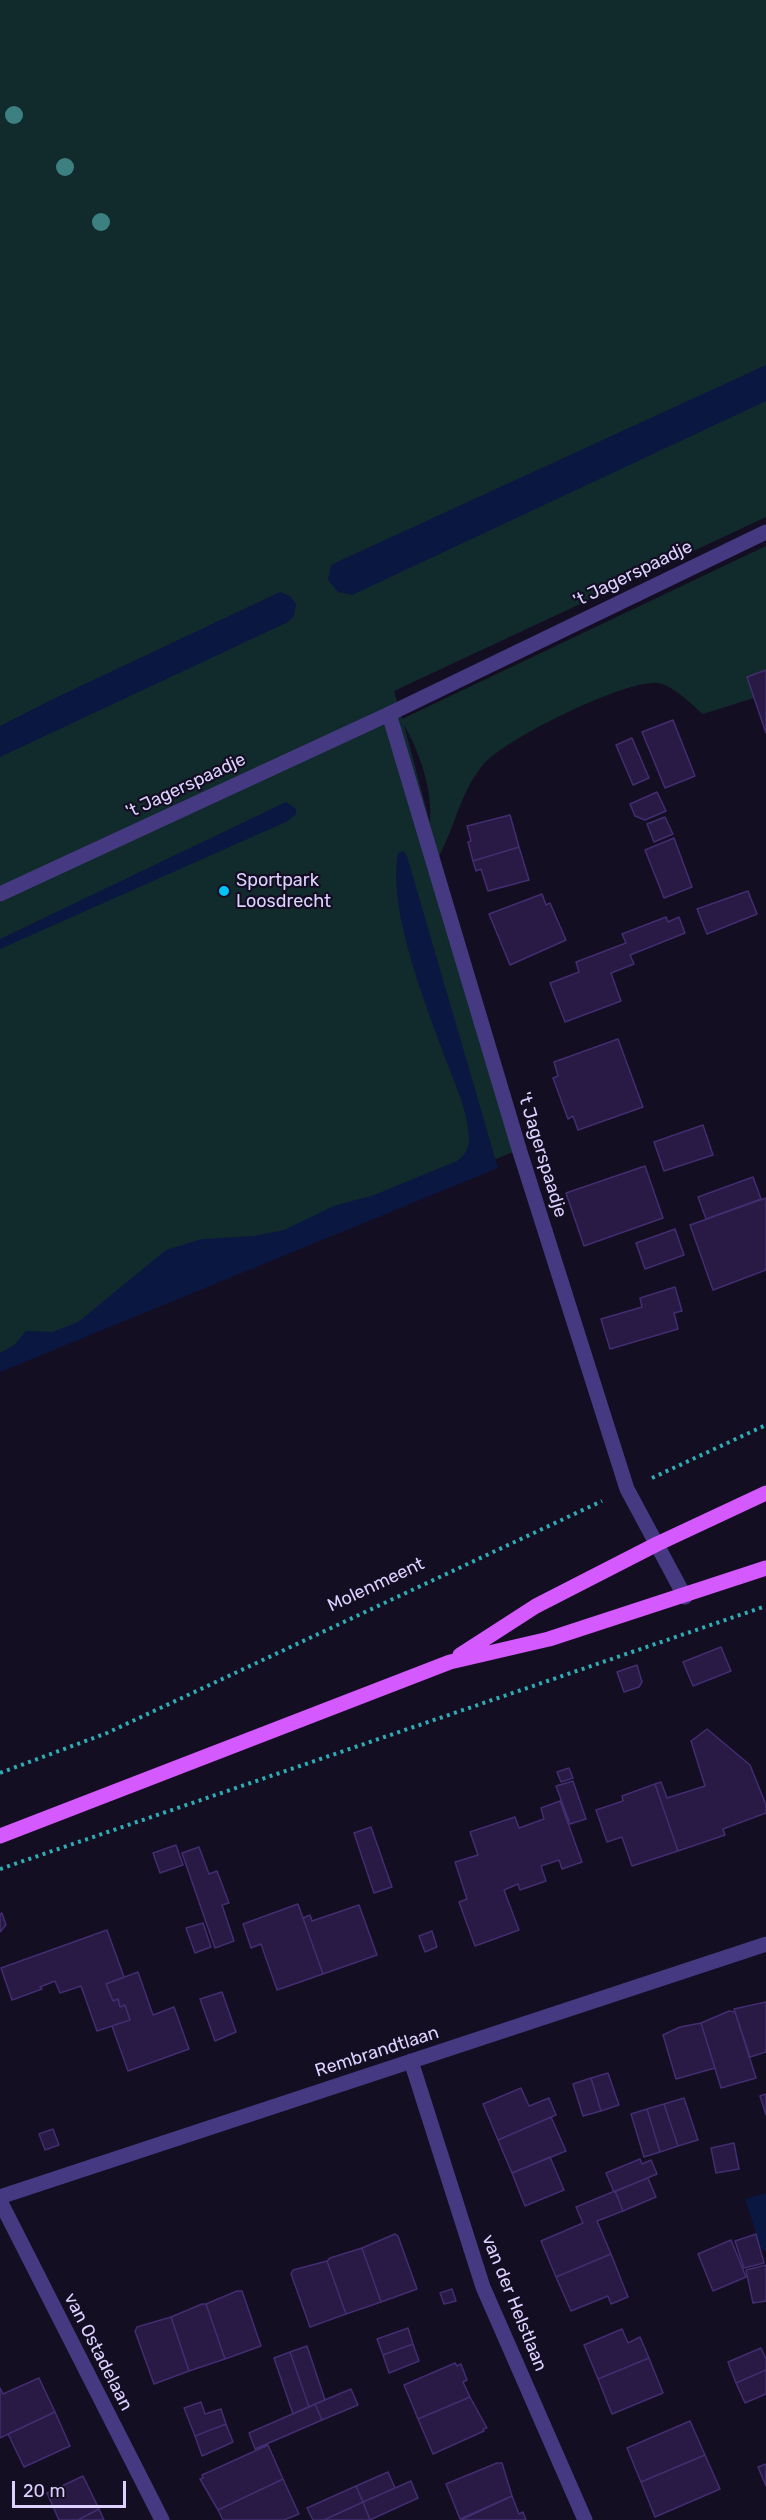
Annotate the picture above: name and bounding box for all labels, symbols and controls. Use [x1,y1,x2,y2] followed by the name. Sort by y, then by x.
[570,536,696,612] street label: 't Jagerspaadje
[123,749,249,823] street label: 't Jagerspaadje
[236,870,331,912] place label: Sportpark Loosdrecht
[217,884,231,898] marker: Sportpark Loosdrecht
[513,1090,571,1220] street label: 't Jagerspaadje
[324,1553,428,1617] street label: Molenmeent
[312,2022,442,2082] street label: Rembrandtlaan
[477,2231,551,2375] street label: van der Helstlaan
[59,2290,137,2414] street label: van Ostadelaan
[15,2469,129,2507] scale bar
[23,2480,65,2502] text: 20 m

